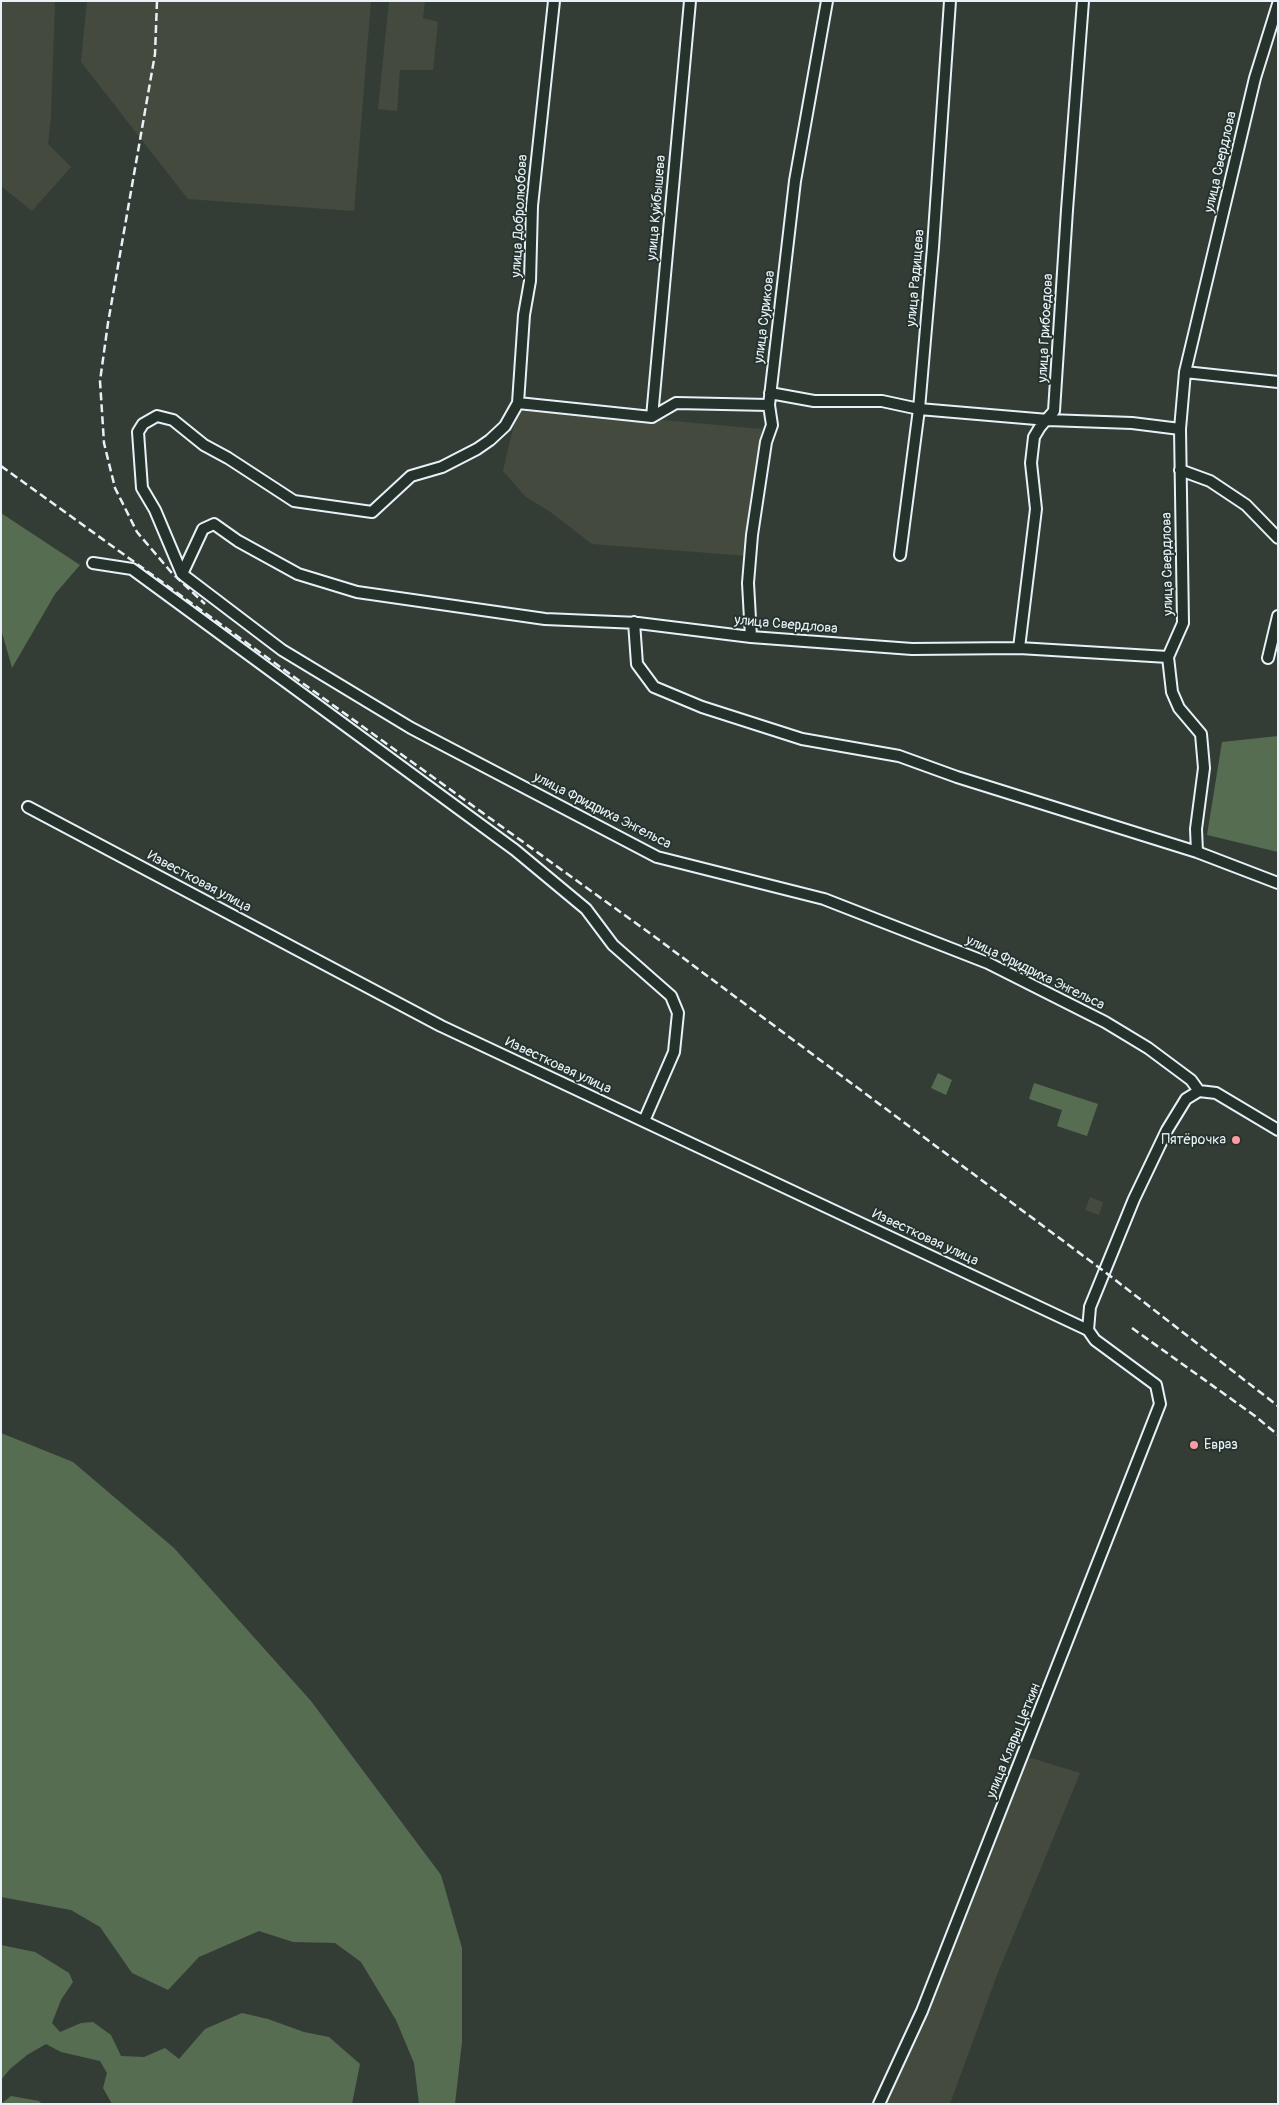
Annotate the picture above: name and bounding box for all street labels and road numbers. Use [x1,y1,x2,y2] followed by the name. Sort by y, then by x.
[1201,110,1241,214] street label: улица Свердлова
[508,154,532,278] street label: улица Добролюбова
[644,155,670,261] street label: улица Куйбышева
[903,229,929,327] street label: улица Радищева
[751,270,779,364] street label: улица Сурикова
[1035,273,1057,383] street label: улица Грибоедова
[1159,512,1177,616] street label: улица Свердлова
[734,612,838,638] street label: улица Свердлова
[530,769,674,853] street label: улица Фридриха Энгельса
[144,847,254,917] street label: Известковая улица
[963,932,1107,1014] street label: улица Фридриха Энгельса
[502,1034,614,1098] street label: Известковая улица
[869,1206,981,1270] street label: Известковая улица
[983,1681,1045,1801] street label: улица Клары Цеткин

